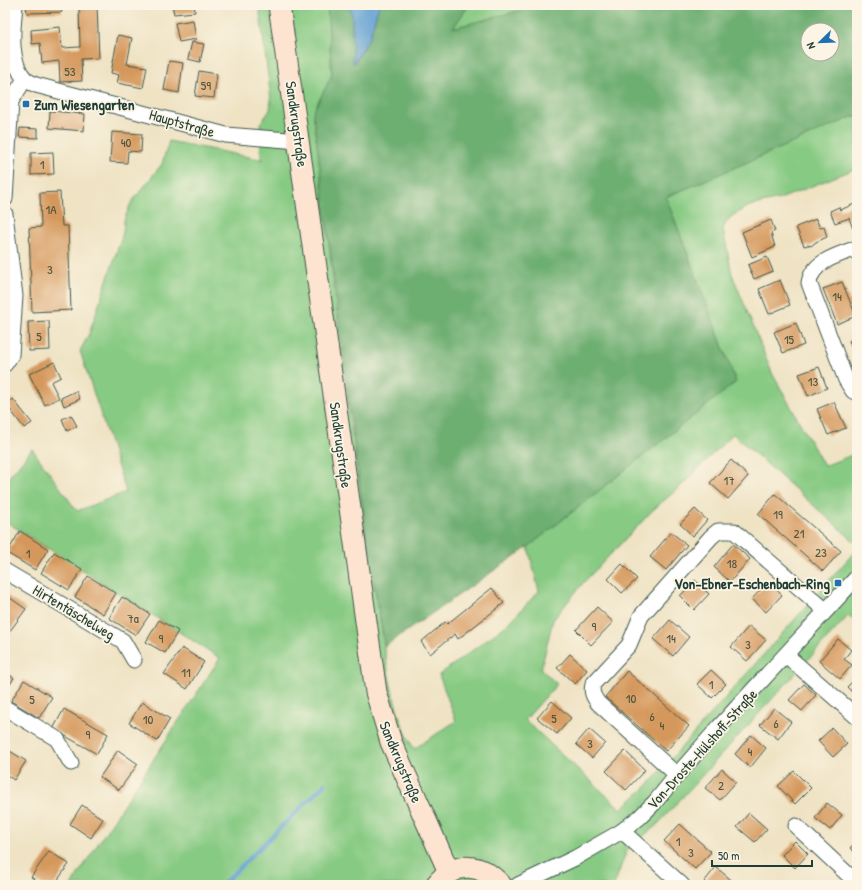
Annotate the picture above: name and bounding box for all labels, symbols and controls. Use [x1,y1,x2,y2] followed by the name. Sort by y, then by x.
[800,22,840,62] north arrow
[803,40,818,51] text: N
[64,62,76,80] house number: 53
[201,76,211,94] house number: 59
[281,80,313,168] street label: Sandkrugstraße
[34,94,135,116] place label: Zum Wiesengarten
[21,99,31,109] marker: Zum Wiesengarten
[147,104,217,142] street label: Hauptstraße
[121,133,132,151] house number: 40
[40,155,45,173] house number: 1
[45,200,57,218] house number: 1A
[47,260,53,278] house number: 3
[832,287,842,305] house number: 14
[36,327,42,345] house number: 5
[784,330,795,348] house number: 15
[808,372,818,390] house number: 13
[325,401,357,489] street label: Sandkrugstraße
[723,471,735,489] house number: 17
[773,505,783,523] house number: 19
[794,524,805,542] house number: 21
[815,543,827,561] house number: 23
[26,544,31,562] house number: 1
[727,554,738,572] house number: 18
[674,573,830,595] place label: Von-Ebner-Eschenbach-Ring
[833,578,843,588] marker: Von-Ebner-Eschenbach-Ring
[29,579,119,645] street label: Hirtentäschelweg
[127,609,139,627] house number: 7a
[592,617,597,635] house number: 9
[159,629,164,647] house number: 9
[666,629,676,647] house number: 14
[745,635,751,653] house number: 3
[181,663,191,681] house number: 11
[709,675,714,693] house number: 1
[642,684,762,814] street label: Von-Droste-Hülshoff-Straße
[626,689,636,707] house number: 10
[29,690,35,708] house number: 5
[649,707,655,725] house number: 6
[551,709,557,727] house number: 5
[143,710,153,728] house number: 10
[773,714,779,732] house number: 6
[660,716,665,734] house number: 4
[374,718,428,806] street label: Sandkrugstraße
[86,725,91,743] house number: 9
[587,734,593,752] house number: 3
[748,742,753,760] house number: 4
[718,776,724,794] house number: 2
[676,832,681,850] house number: 1
[712,842,812,868] scale bar
[688,843,694,861] house number: 3
[718,847,739,864] text: 50 m

